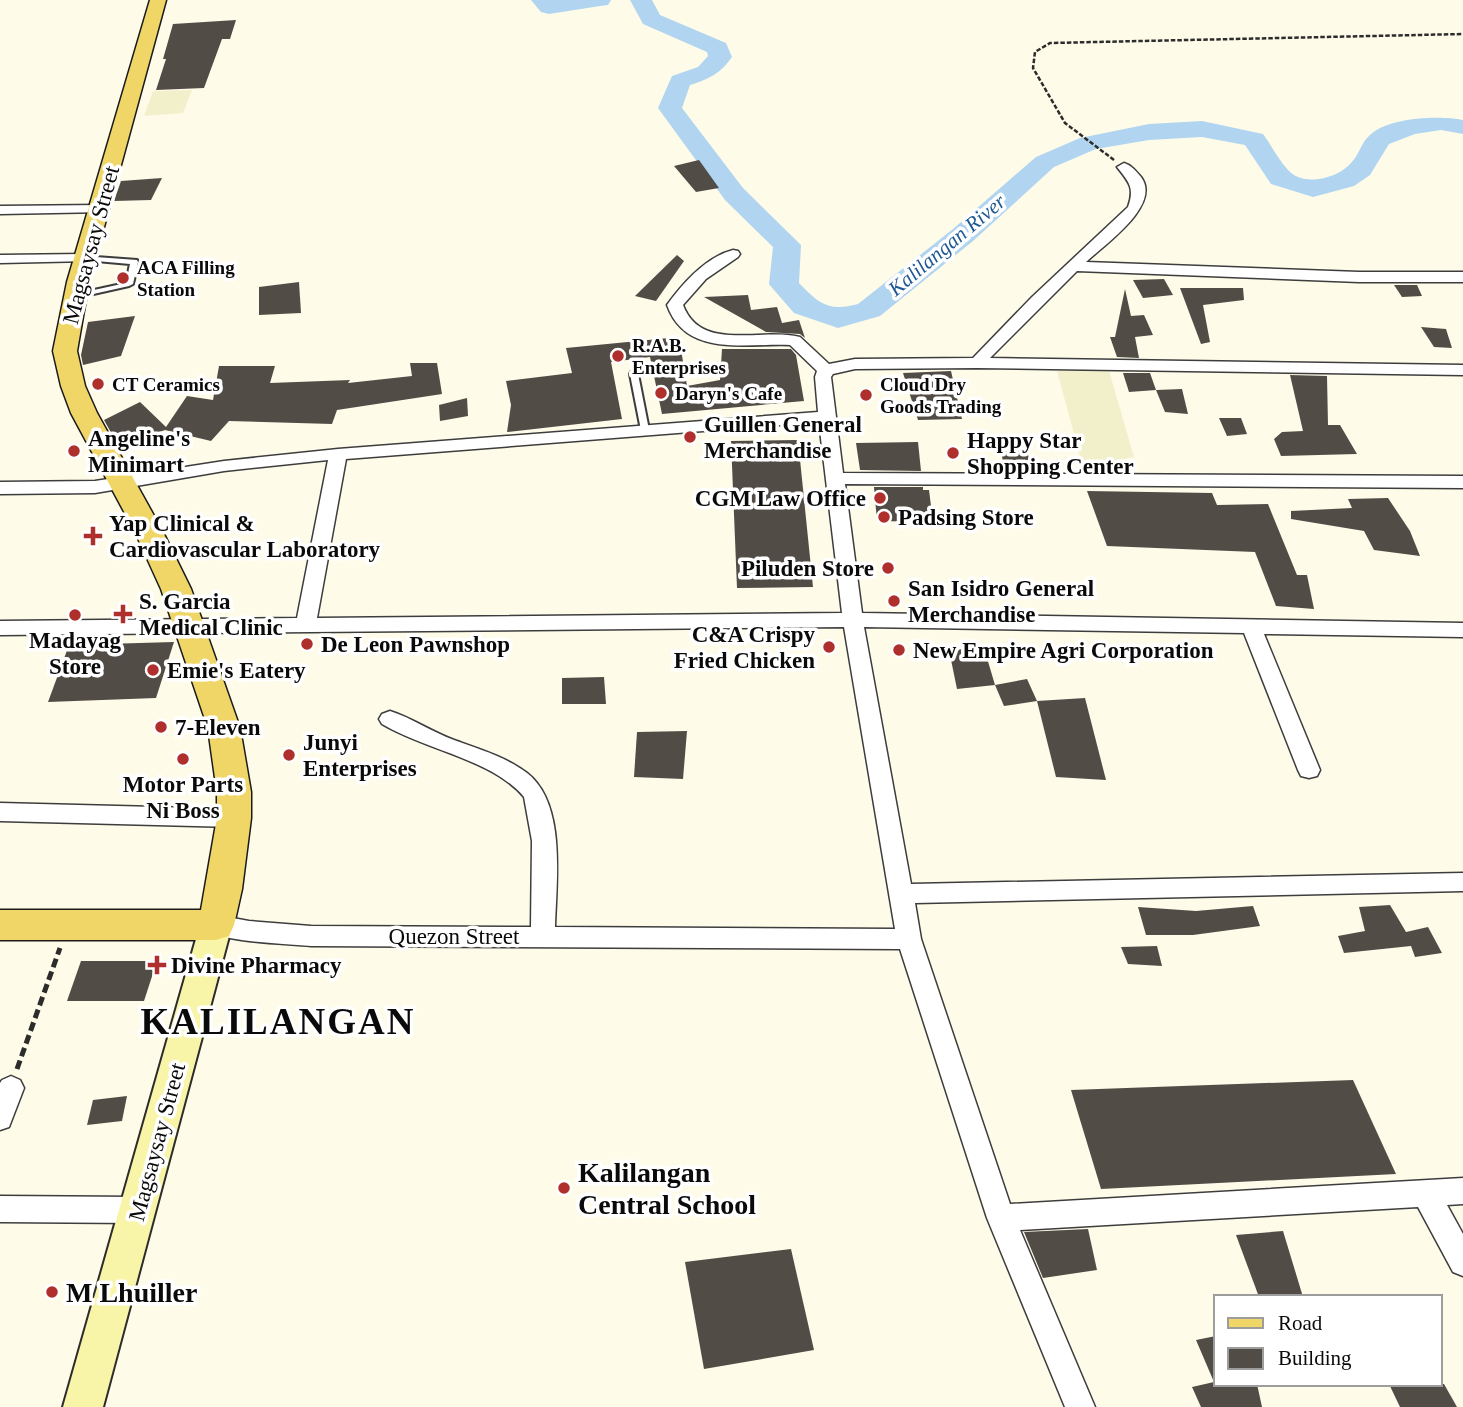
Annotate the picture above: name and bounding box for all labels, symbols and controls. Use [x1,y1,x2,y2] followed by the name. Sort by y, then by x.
[58,163,124,327] street label: Magsaysay Street
[883,189,1011,302] water label: Kalilangan River
[137,257,235,300] place label: ACA Filling Station
[115,270,131,286] marker: ACA Filling Station
[632,335,726,378] place label: R.A.B. Enterprises
[610,348,626,364] marker: R.A.B. Enterprises
[112,374,220,395] place label: CT Ceramics
[880,374,1002,417] place label: Cloud Dry Goods Trading
[90,376,106,392] marker: CT Ceramics
[675,383,782,404] place label: Daryn's Cafe
[653,385,669,401] marker: Daryn's Cafe
[858,387,874,403] marker: Cloud Dry Goods Trading
[704,412,862,463] place label: Guillen General Merchandise
[88,426,190,477] place label: Angeline's Minimart
[967,428,1134,479] place label: Happy Star Shopping Center
[682,429,698,445] marker: Guillen General Merchandise
[66,443,82,459] marker: Angeline's Minimart
[945,445,961,461] marker: Happy Star Shopping Center
[695,486,866,511] place label: CGM Law Office
[872,490,888,506] marker: CGM Law Office
[898,505,1034,530] place label: Padsing Store
[876,509,892,525] marker: Padsing Store
[109,511,381,562] place label: Yap Clinical & Cardiovascular Laboratory
[83,526,103,546] marker: Yap Clinical & Cardiovascular Laboratory
[741,556,874,581] place label: Piluden Store
[880,560,896,576] marker: Piluden Store
[908,576,1094,627] place label: San Isidro General Merchandise
[139,589,283,640] place label: S. Garcia Medical Clinic
[886,593,902,609] marker: San Isidro General Merchandise
[113,604,133,624] marker: S. Garcia Medical Clinic
[67,607,83,623] marker: Madayag Store
[674,622,815,673] place label: C&A Crispy Fried Chicken
[29,628,122,679] place label: Madayag Store
[321,632,510,657] place label: De Leon Pawnshop
[299,636,315,652] marker: De Leon Pawnshop
[913,638,1214,663] place label: New Empire Agri Corporation
[821,639,837,655] marker: C&A Crispy Fried Chicken
[891,642,907,658] marker: New Empire Agri Corporation
[167,658,306,683] place label: Emie's Eatery
[145,662,161,678] marker: Emie's Eatery
[175,715,261,740] place label: 7-Eleven
[153,719,169,735] marker: 7-Eleven
[303,730,417,781] place label: Junyi Enterprises
[281,747,297,763] marker: Junyi Enterprises
[175,751,191,767] marker: Motor Parts Ni Boss
[123,772,243,823] place label: Motor Parts Ni Boss
[389,924,520,949] street label: Quezon Street
[171,953,342,978] place label: Divine Pharmacy
[149,957,165,973] marker: Divine Pharmacy
[141,1001,415,1042] district label: KALILANGAN
[124,1060,190,1224] street label: Magsaysay Street
[578,1157,756,1220] place label: Kalilangan Central School
[556,1180,572,1196] marker: Kalilangan Central School
[66,1277,197,1308] place label: M Lhuiller
[44,1284,60,1300] marker: M Lhuiller
[1214,1295,1442,1386] legend
[1278,1311,1323,1335] text: Road
[1278,1346,1352,1370] text: Building

